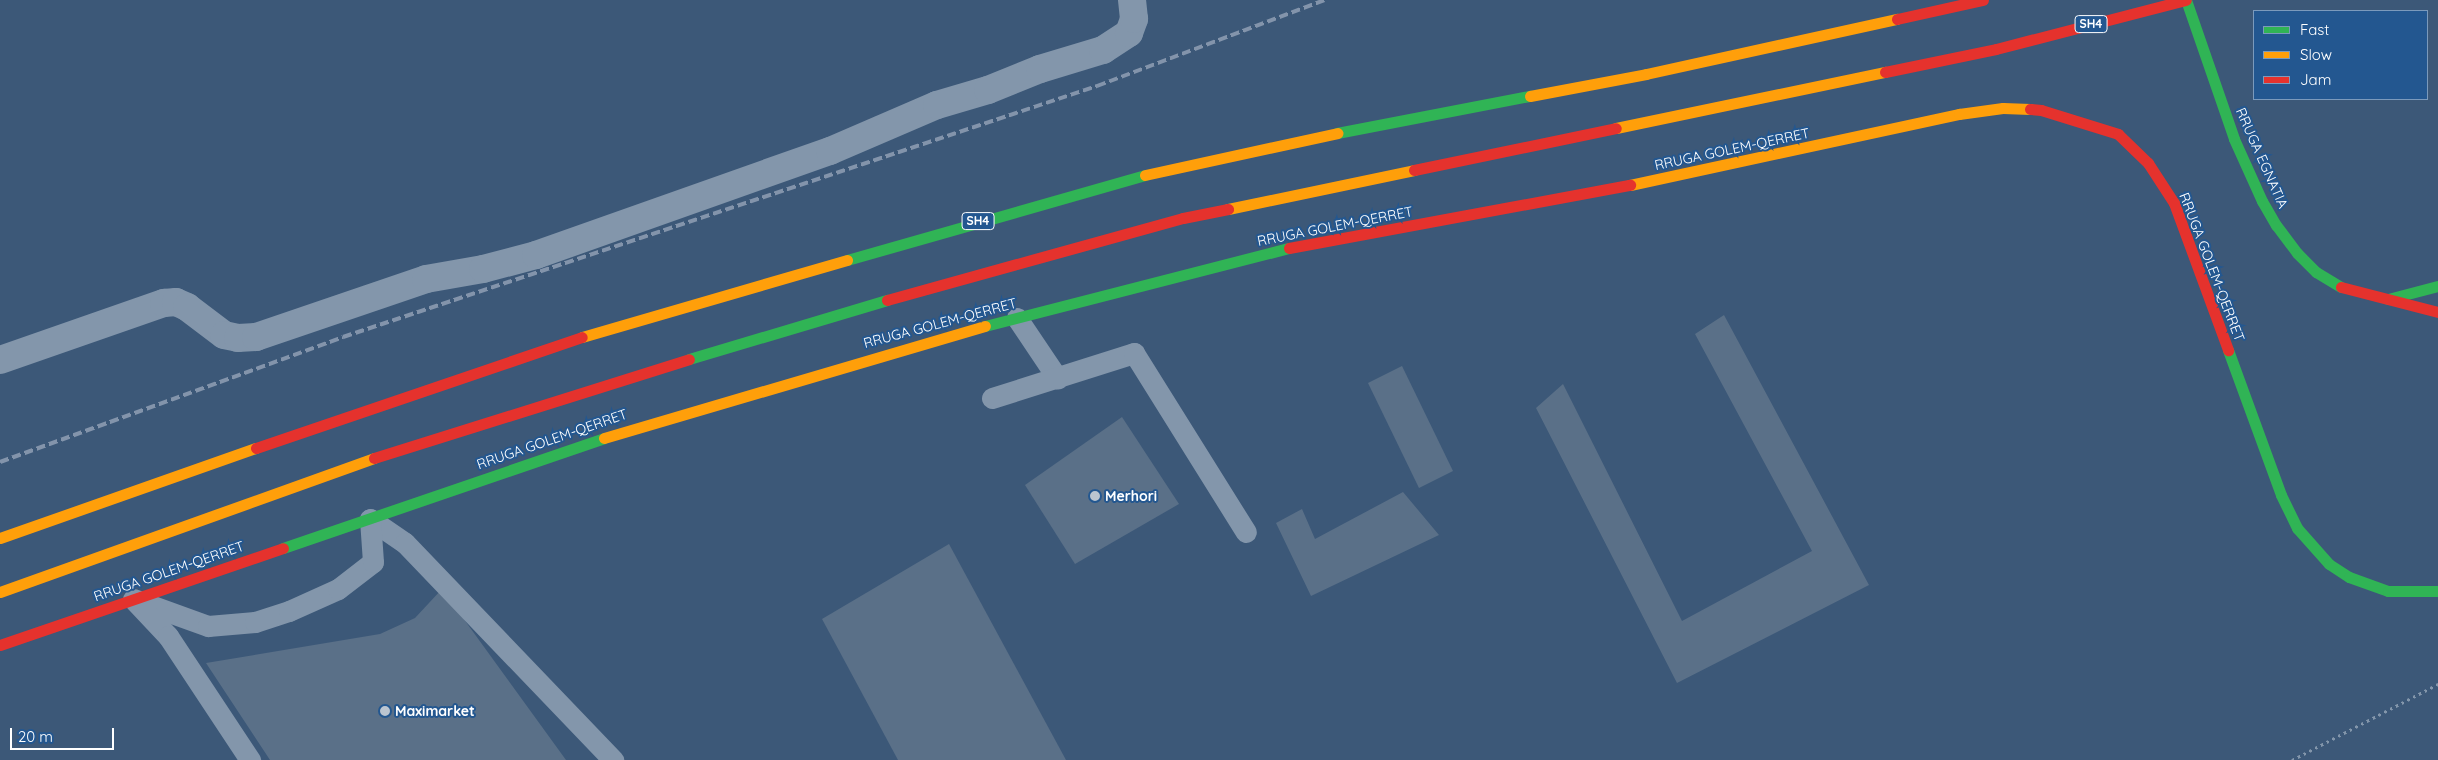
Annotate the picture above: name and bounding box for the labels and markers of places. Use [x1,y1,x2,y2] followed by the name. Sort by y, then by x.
[1105,488,1157,504] place label: Merhori
[1089,490,1101,502] marker: Merhori
[395,703,475,719] place label: Maximarket
[379,705,391,717] marker: Maximarket

